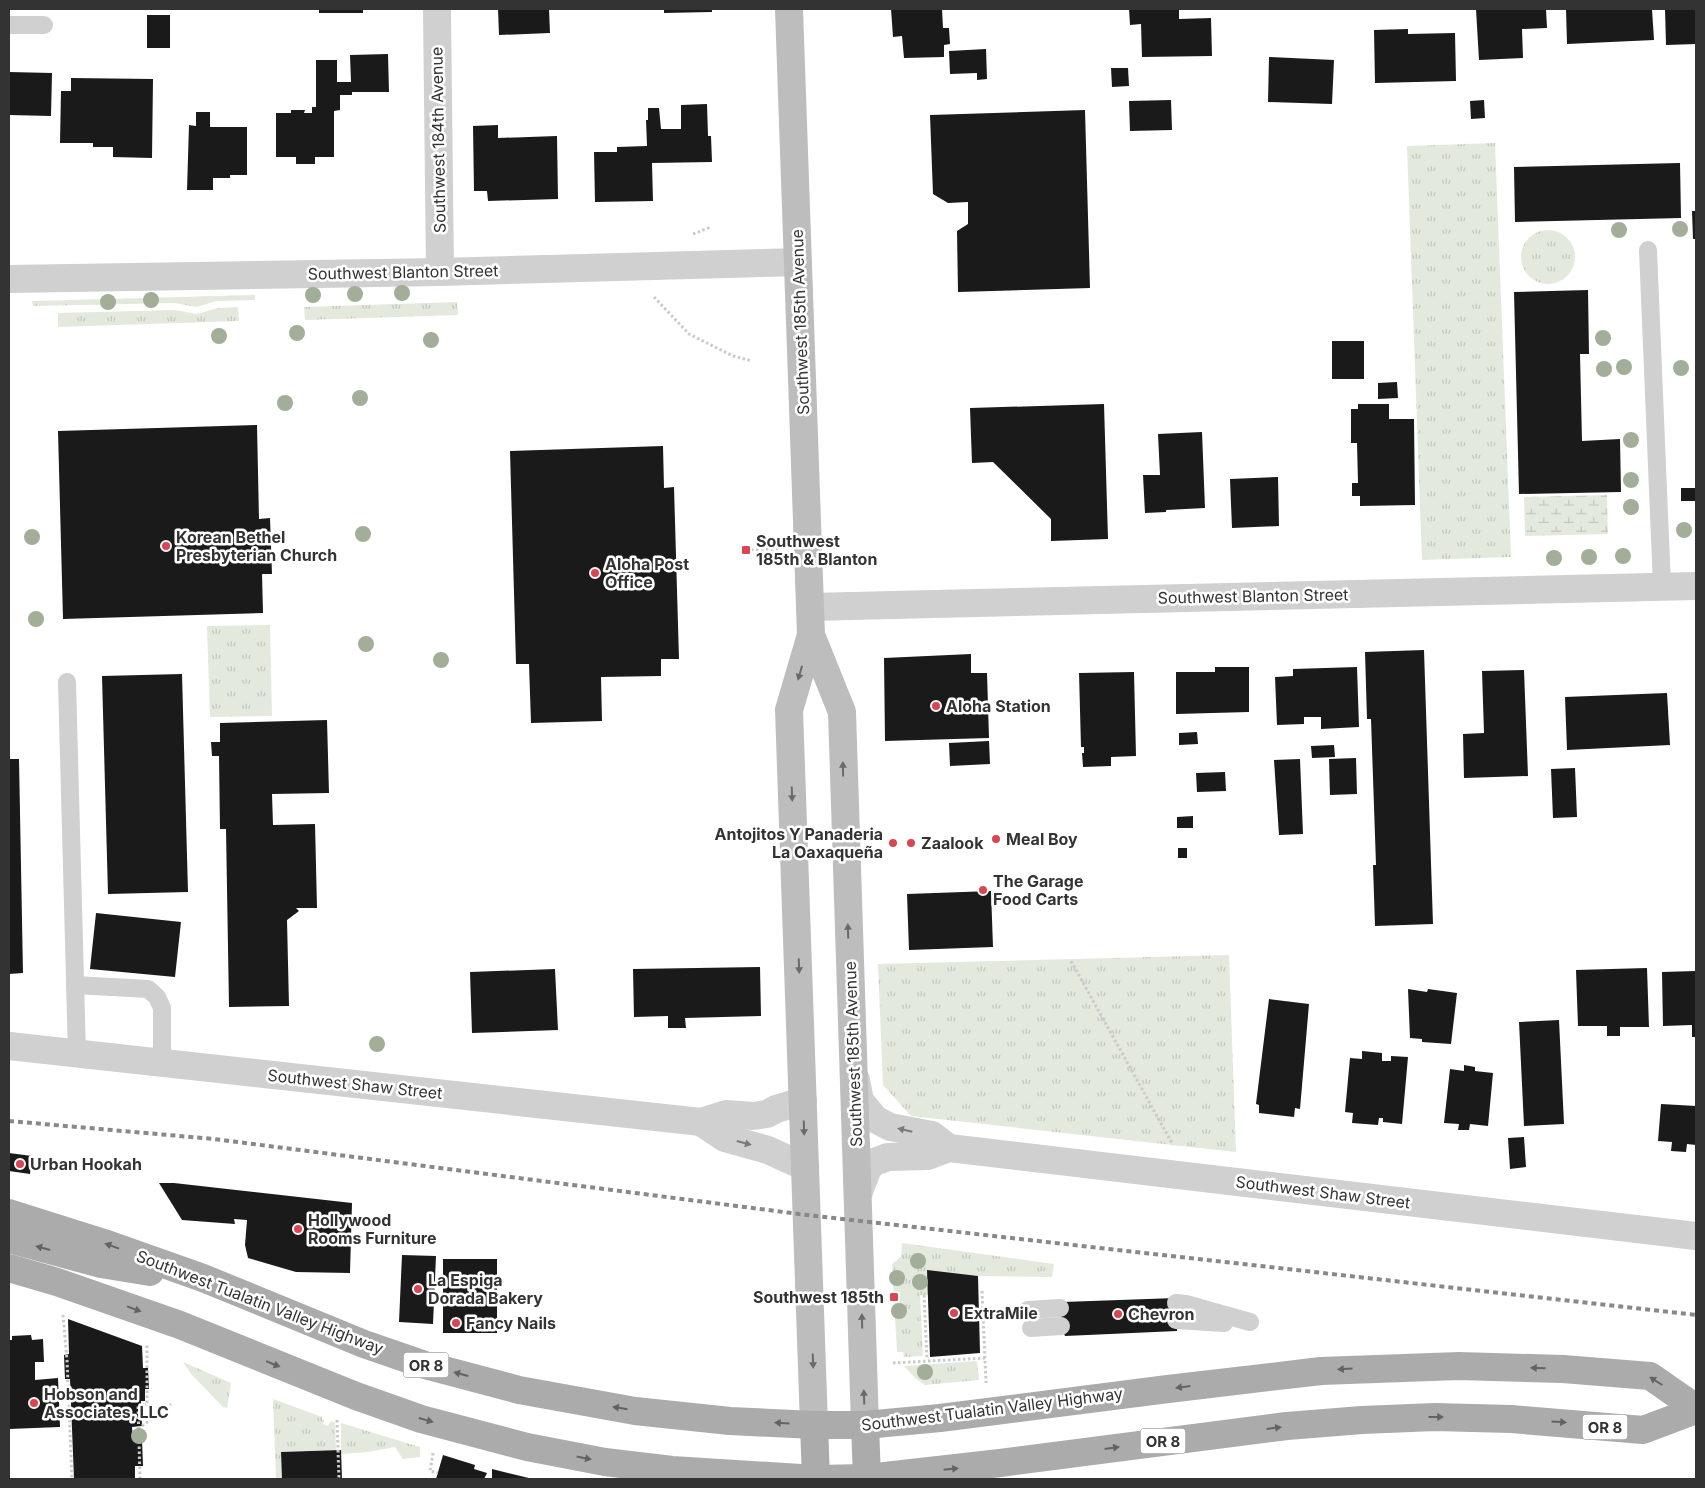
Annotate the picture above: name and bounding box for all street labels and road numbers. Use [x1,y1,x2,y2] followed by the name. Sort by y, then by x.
[426,47,450,233] street label: Southwest 184th Avenue
[787,229,813,415] street label: Southwest 185th Avenue
[307,260,499,284] street label: Southwest Blanton Street
[1157,584,1349,608] street label: Southwest Blanton Street
[840,961,866,1147] street label: Southwest 185th Avenue
[267,1065,443,1103] street label: Southwest Shaw Street
[1235,1171,1411,1213] street label: Southwest Shaw Street
[134,1246,386,1358] street label: Southwest Tualatin Valley Highway
[404,1352,448,1378] road number: OR 8
[860,1383,1124,1435] street label: Southwest Tualatin Valley Highway
[1582,1414,1628,1440] road number: OR 8
[1140,1428,1186,1454] road number: OR 8

